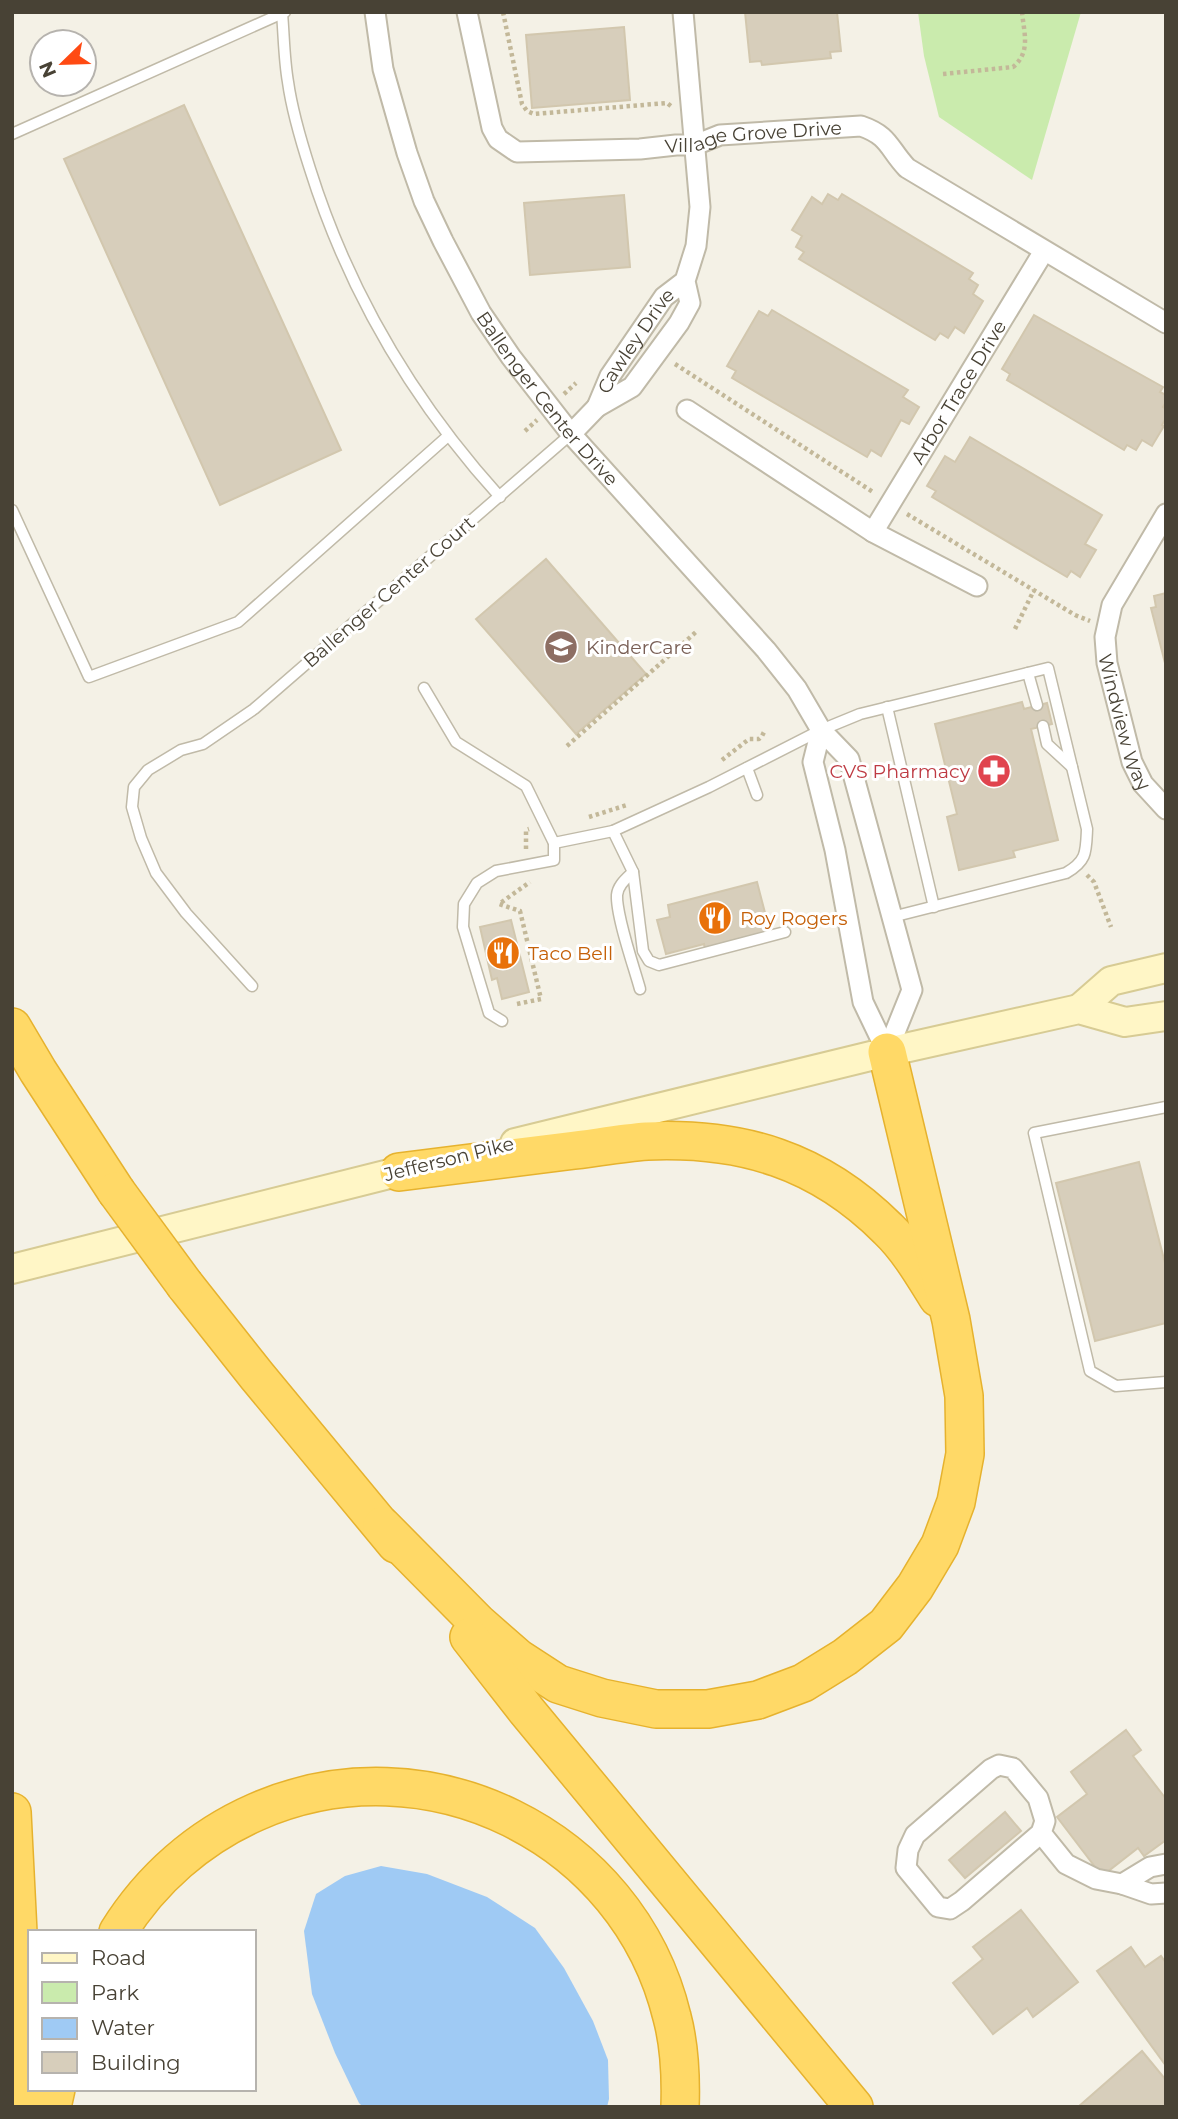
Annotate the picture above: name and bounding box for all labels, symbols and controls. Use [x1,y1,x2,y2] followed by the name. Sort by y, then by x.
[28,28,98,98] north arrow
[34,58,61,81] text: N
[664,116,843,158] street label: Village Grove Drive
[593,282,678,397] street label: Cawley Drive
[472,307,623,490] street label: Ballenger Center Drive
[906,316,1011,468] street label: Arbor Trace Drive
[299,511,480,673] street label: Ballenger Center Court
[542,628,580,666] school or university icon: KinderCare
[586,636,692,659] place label: KinderCare
[1094,651,1156,796] street label: Windview Way
[975,752,1013,790] pharmacy icon: CVS Pharmacy
[830,760,971,783] place label: CVS Pharmacy
[696,899,734,937] restaurant icon: Roy Rogers
[740,907,848,930] place label: Roy Rogers
[484,934,522,972] restaurant icon: Taco Bell
[528,942,613,965] place label: Taco Bell
[381,1132,516,1186] street label: Jefferson Pike
[28,1930,256,2091] legend
[91,1945,146,1970] text: Road
[91,1980,139,2005] text: Park
[91,2015,155,2040] text: Water
[91,2050,181,2075] text: Building

